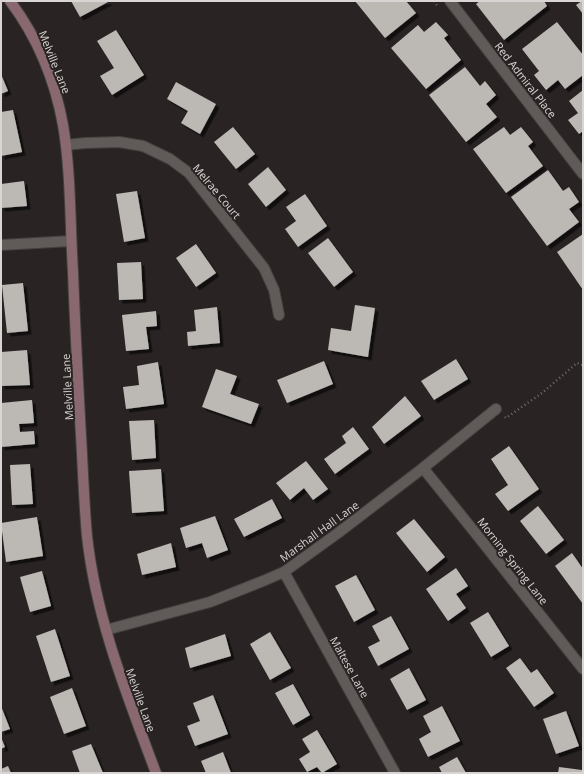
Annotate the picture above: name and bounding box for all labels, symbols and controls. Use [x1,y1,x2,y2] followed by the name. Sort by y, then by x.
[36,28,74,96] street label: Melville Lane
[492,39,560,121] street label: Red Admiral Place
[190,160,244,222] street label: Melrae Court
[58,353,76,421] street label: Melville Lane
[276,497,362,565] street label: Marshall Hall Lane
[474,514,552,608] street label: Morning Spring Lane
[327,634,373,700] street label: Maltese Lane
[123,666,159,734] street label: Melville Lane

